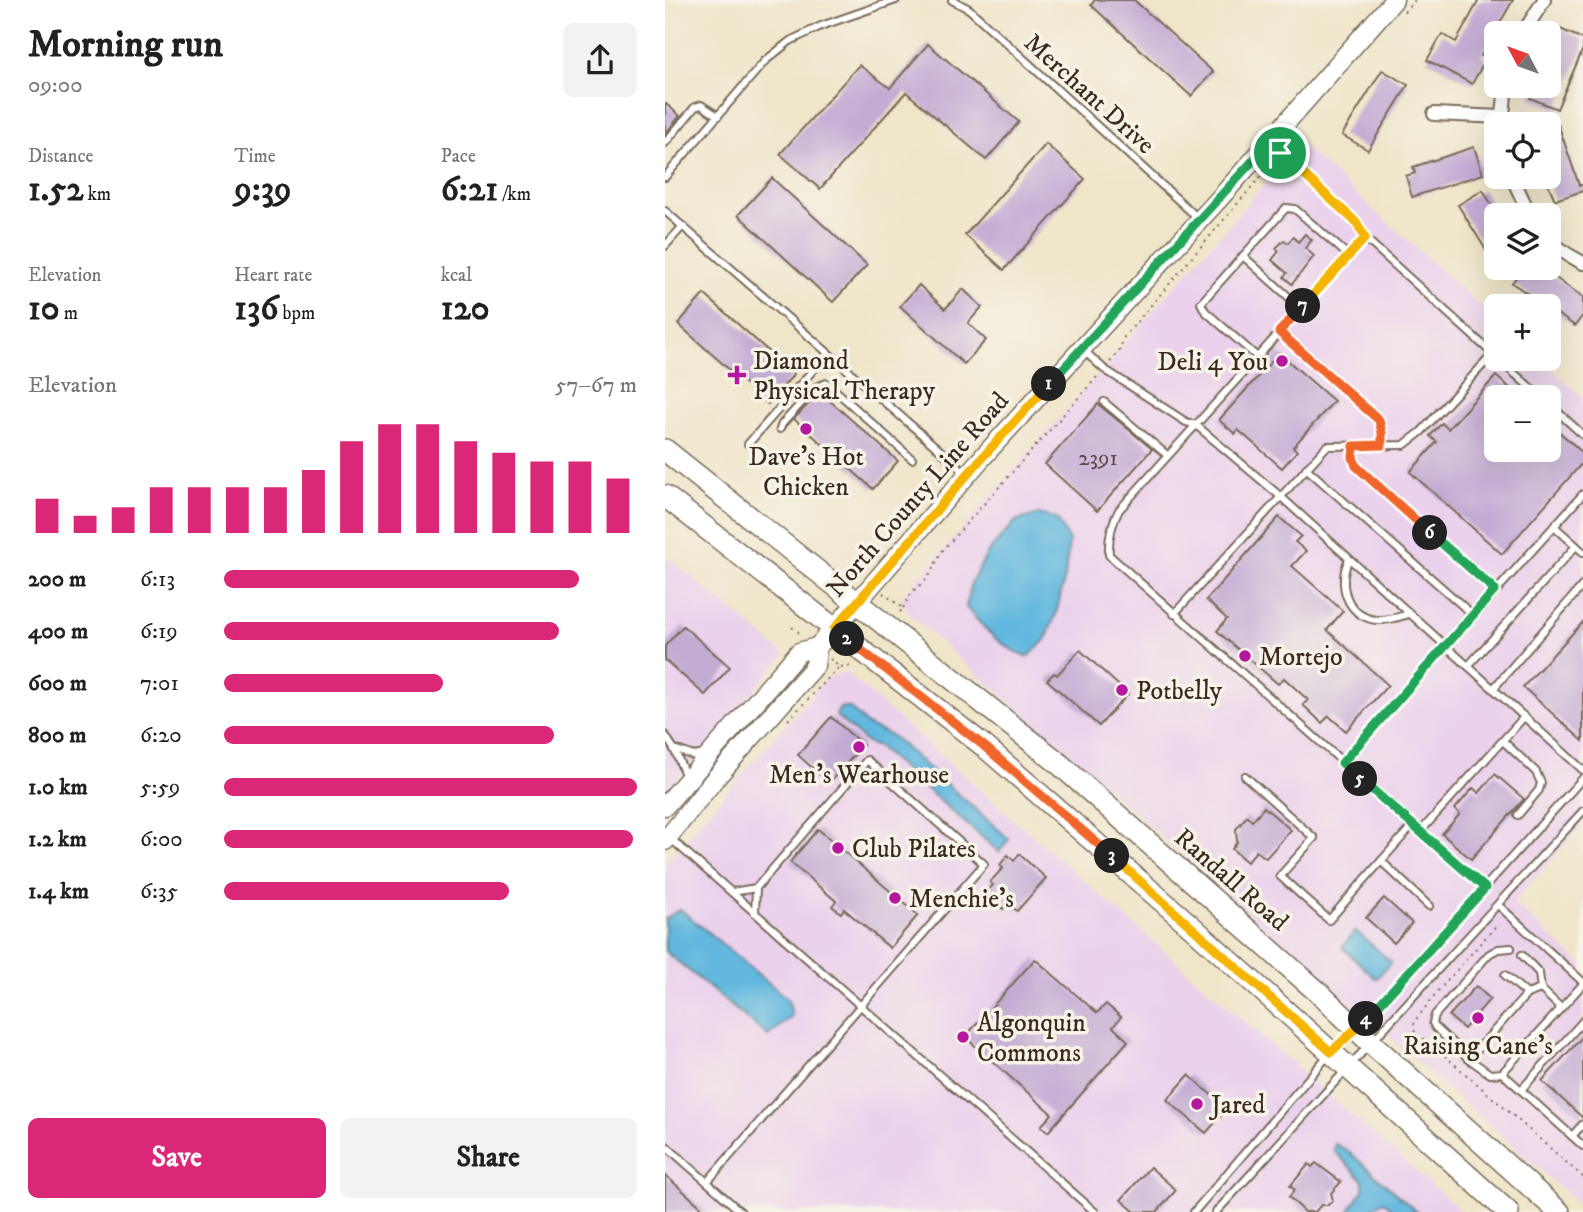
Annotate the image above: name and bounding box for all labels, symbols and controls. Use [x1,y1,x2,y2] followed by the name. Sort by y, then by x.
[28,21,223,69] text: Morning run
[1484,21,1561,98] north arrow
[1484,21,1561,462] map controls
[563,23,637,97] button: share
[1017,27,1161,162] street label: Merchant Drive
[28,71,83,100] text: 09:00
[1484,112,1561,189] button: locate
[1250,123,1310,183] pin
[1261,134,1299,172] icon: arrive
[28,145,93,168] text: Distance
[234,145,276,168] text: Time
[441,145,476,168] text: Pace
[28,168,83,212] text: 1.52
[234,168,291,212] text: 9:39
[441,168,498,212] text: 6:21
[83,183,111,206] text: km
[498,183,531,206] text: /km
[1484,203,1561,280] button: layers
[28,264,102,287] text: Elevation
[234,264,312,287] text: Heart rate
[441,264,472,287] text: kcal
[28,287,60,331] text: 10
[234,287,278,331] text: 136
[441,287,490,331] text: 120
[1285,288,1321,324] pin: 7
[1297,294,1308,317] text: 7
[1484,294,1561,371] button: +
[60,302,78,325] text: m
[278,302,315,325] text: bpm
[753,345,936,408] place label: Diamond Physical Therapy
[1157,346,1268,379] place label: Deli 4 You
[1274,353,1290,369] marker: Deli 4 You
[727,365,747,385] marker: Diamond Physical Therapy
[1031,366,1067,402] pin: 1
[28,371,117,400] text: Elevation
[555,371,637,400] text: 57–67 m
[1045,372,1052,395] text: 1
[820,385,1016,605] street label: North County Line Road
[1484,385,1561,462] button: −
[798,421,814,437] marker: Dave's Hot Chicken
[748,441,864,504] place label: Dave's Hot Chicken
[1078,444,1118,473] house number: 2391
[1413,516,1447,550] pin: 6
[1425,521,1434,544] text: 6
[28,565,86,594] text: 200 m
[140,565,175,594] text: 6:13
[28,617,88,646] text: 400 m
[140,617,178,646] text: 6:19
[829,622,865,656] pin: 2
[842,627,851,650] text: 2
[1259,641,1343,674] place label: Mortejo
[1237,648,1253,664] marker: Mortejo
[28,669,87,698] text: 600 m
[140,669,179,698] text: 7:01
[1136,675,1223,708] place label: Potbelly
[1114,682,1130,698] marker: Potbelly
[28,721,86,750] text: 800 m
[140,721,182,750] text: 6:20
[851,739,867,755] marker: Men's Wearhouse
[769,759,949,792] place label: Men's Wearhouse
[1343,762,1377,796] pin: 5
[1355,767,1364,790] text: 5
[28,773,88,802] text: 1.0 km
[140,773,180,802] text: 5:59
[1167,821,1295,939] street label: Randall Road
[28,825,87,854] text: 1.2 km
[140,825,183,854] text: 6:00
[852,833,976,866] place label: Club Pilates
[1095,838,1129,874] pin: 3
[830,840,846,856] marker: Club Pilates
[1108,844,1115,867] text: 3
[28,877,89,906] text: 1.4 km
[140,877,178,906] text: 6:35
[909,883,1014,916] place label: Menchie's
[887,890,903,906] marker: Menchie's
[1349,1002,1383,1036] pin: 4
[977,1007,1086,1070] place label: Algonquin Commons
[1360,1007,1371,1030] text: 4
[1470,1010,1486,1026] marker: Raising Cane's
[955,1029,971,1045] marker: Algonquin Commons
[1403,1030,1553,1063] place label: Raising Cane's
[1209,1089,1265,1122] place label: Jared
[1189,1096,1205,1112] marker: Jared
[28,1118,326,1198] button: Save
[340,1118,637,1198] button: Share

